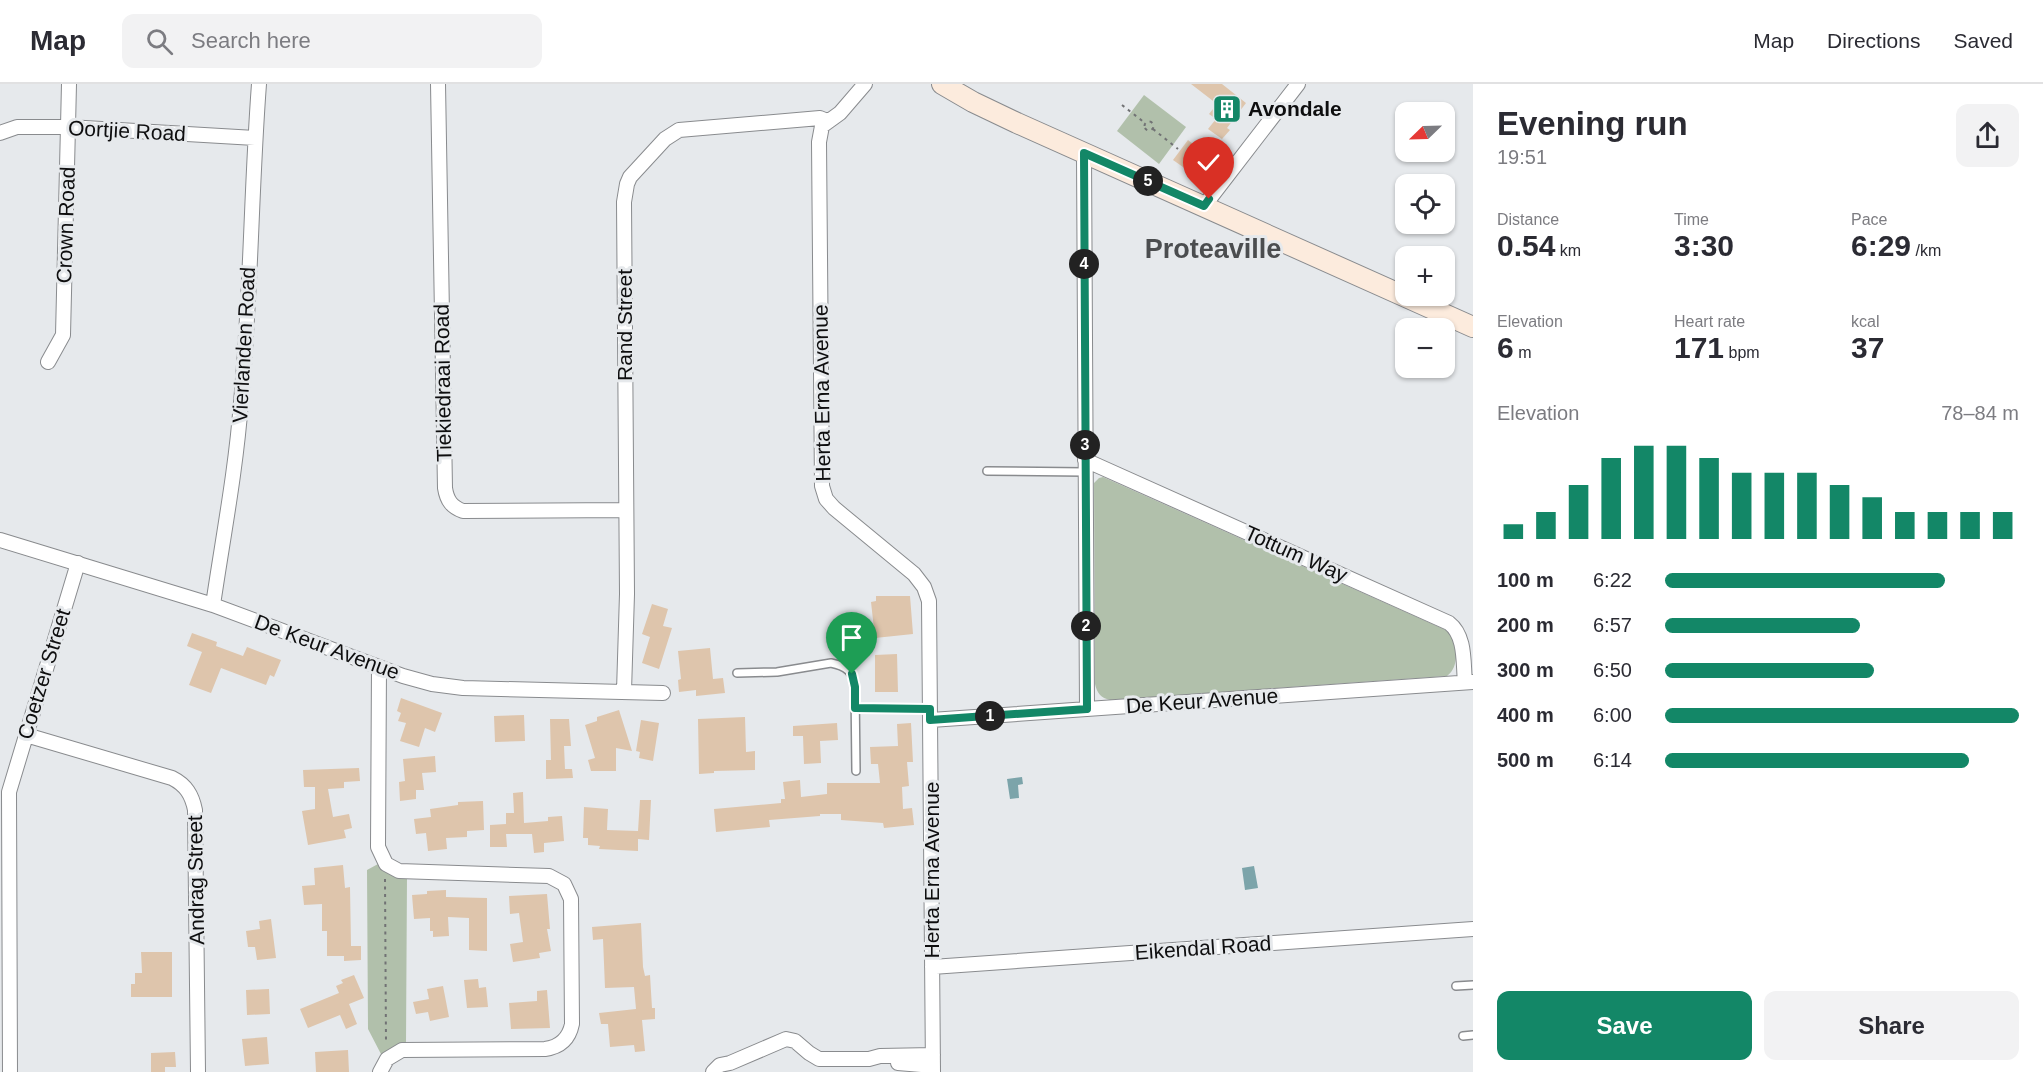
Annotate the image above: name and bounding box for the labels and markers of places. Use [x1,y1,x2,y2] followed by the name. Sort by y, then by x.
[1211,93,1243,125] building icon: Avondale
[1248,97,1342,120] place label: Avondale
[1183,137,1234,199] pin
[1133,166,1163,196] pin: 5
[1069,249,1099,279] pin: 4
[1070,430,1100,460] pin: 3
[1071,611,1101,641] pin: 2
[826,612,877,674] pin
[975,701,1005,731] pin: 1

